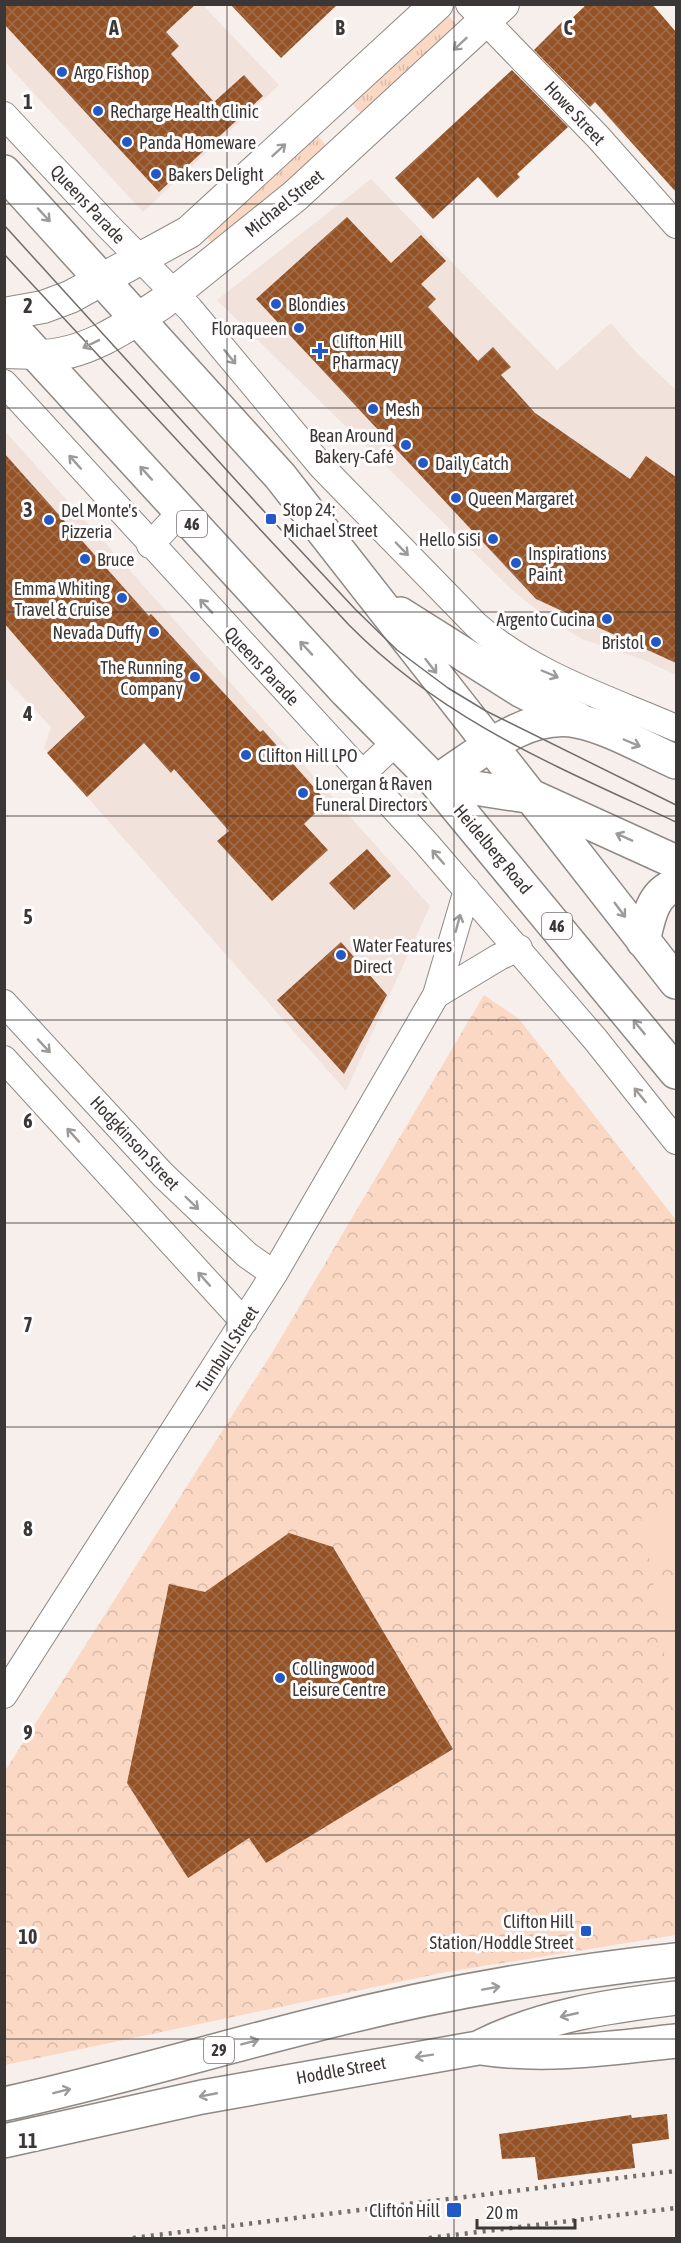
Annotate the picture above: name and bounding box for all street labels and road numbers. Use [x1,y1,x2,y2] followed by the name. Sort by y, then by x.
[540,77,610,149] street label: Howe Street
[46,160,130,248] street label: Queens Parade
[241,165,327,241] street label: Michael Street
[177,511,207,537] road number: 46
[220,622,304,710] street label: Queens Parade
[450,800,536,898] street label: Heidelberg Road
[542,913,572,939] road number: 46
[86,1092,184,1194] street label: Hodgkinson Street
[191,1302,263,1396] street label: Turnbull Street
[204,2037,234,2063] road number: 29
[295,2052,387,2088] street label: Hoddle Street

